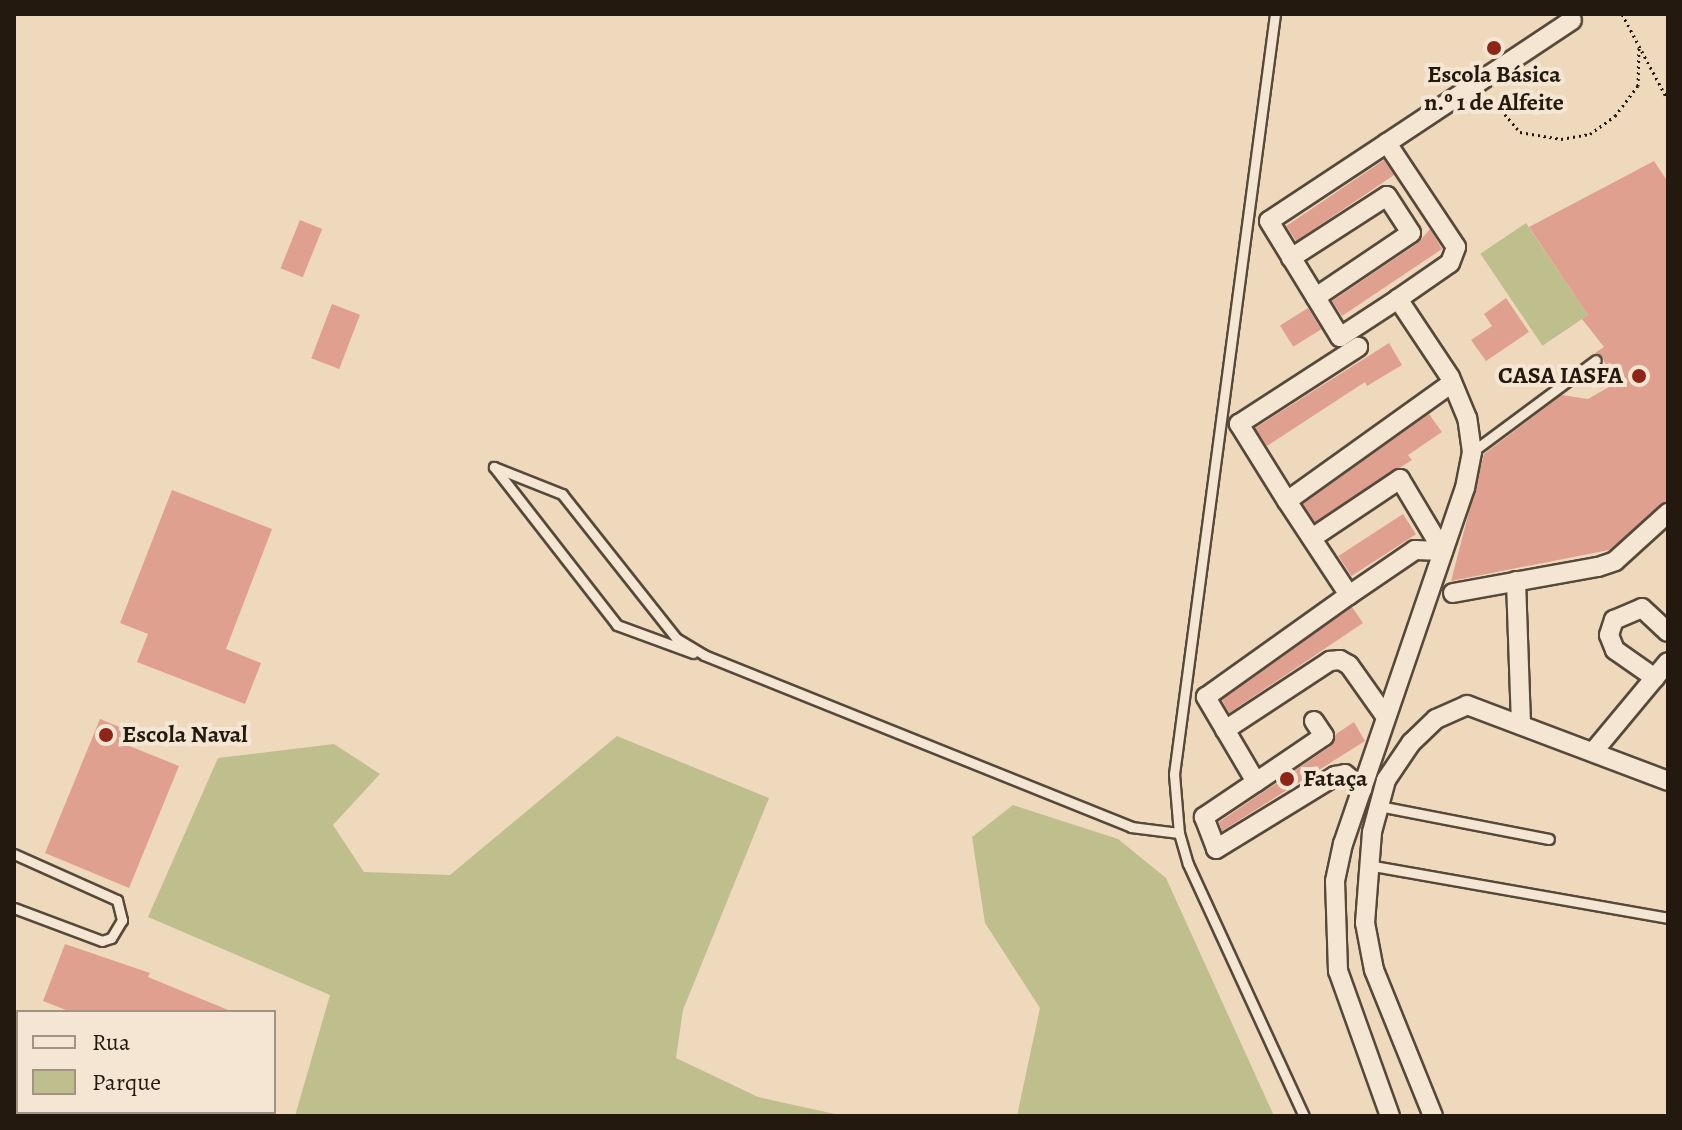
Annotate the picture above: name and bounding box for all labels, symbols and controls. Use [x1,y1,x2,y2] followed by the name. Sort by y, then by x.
[1485,39,1503,57] marker: Escola Básica n.º 1 de Alfeite
[1424,61,1564,117] place label: Escola Básica n.º 1 de Alfeite
[1498,362,1623,390] place label: CASA IASFA
[1630,367,1648,385] marker: CASA IASFA
[122,721,248,749] place label: Escola Naval
[97,726,115,744] marker: Escola Naval
[1303,765,1368,793] place label: Fataça
[1278,770,1296,788] marker: Fataça
[16,1010,276,1114] legend
[92,1026,130,1058] text: Rua
[92,1066,161,1098] text: Parque

